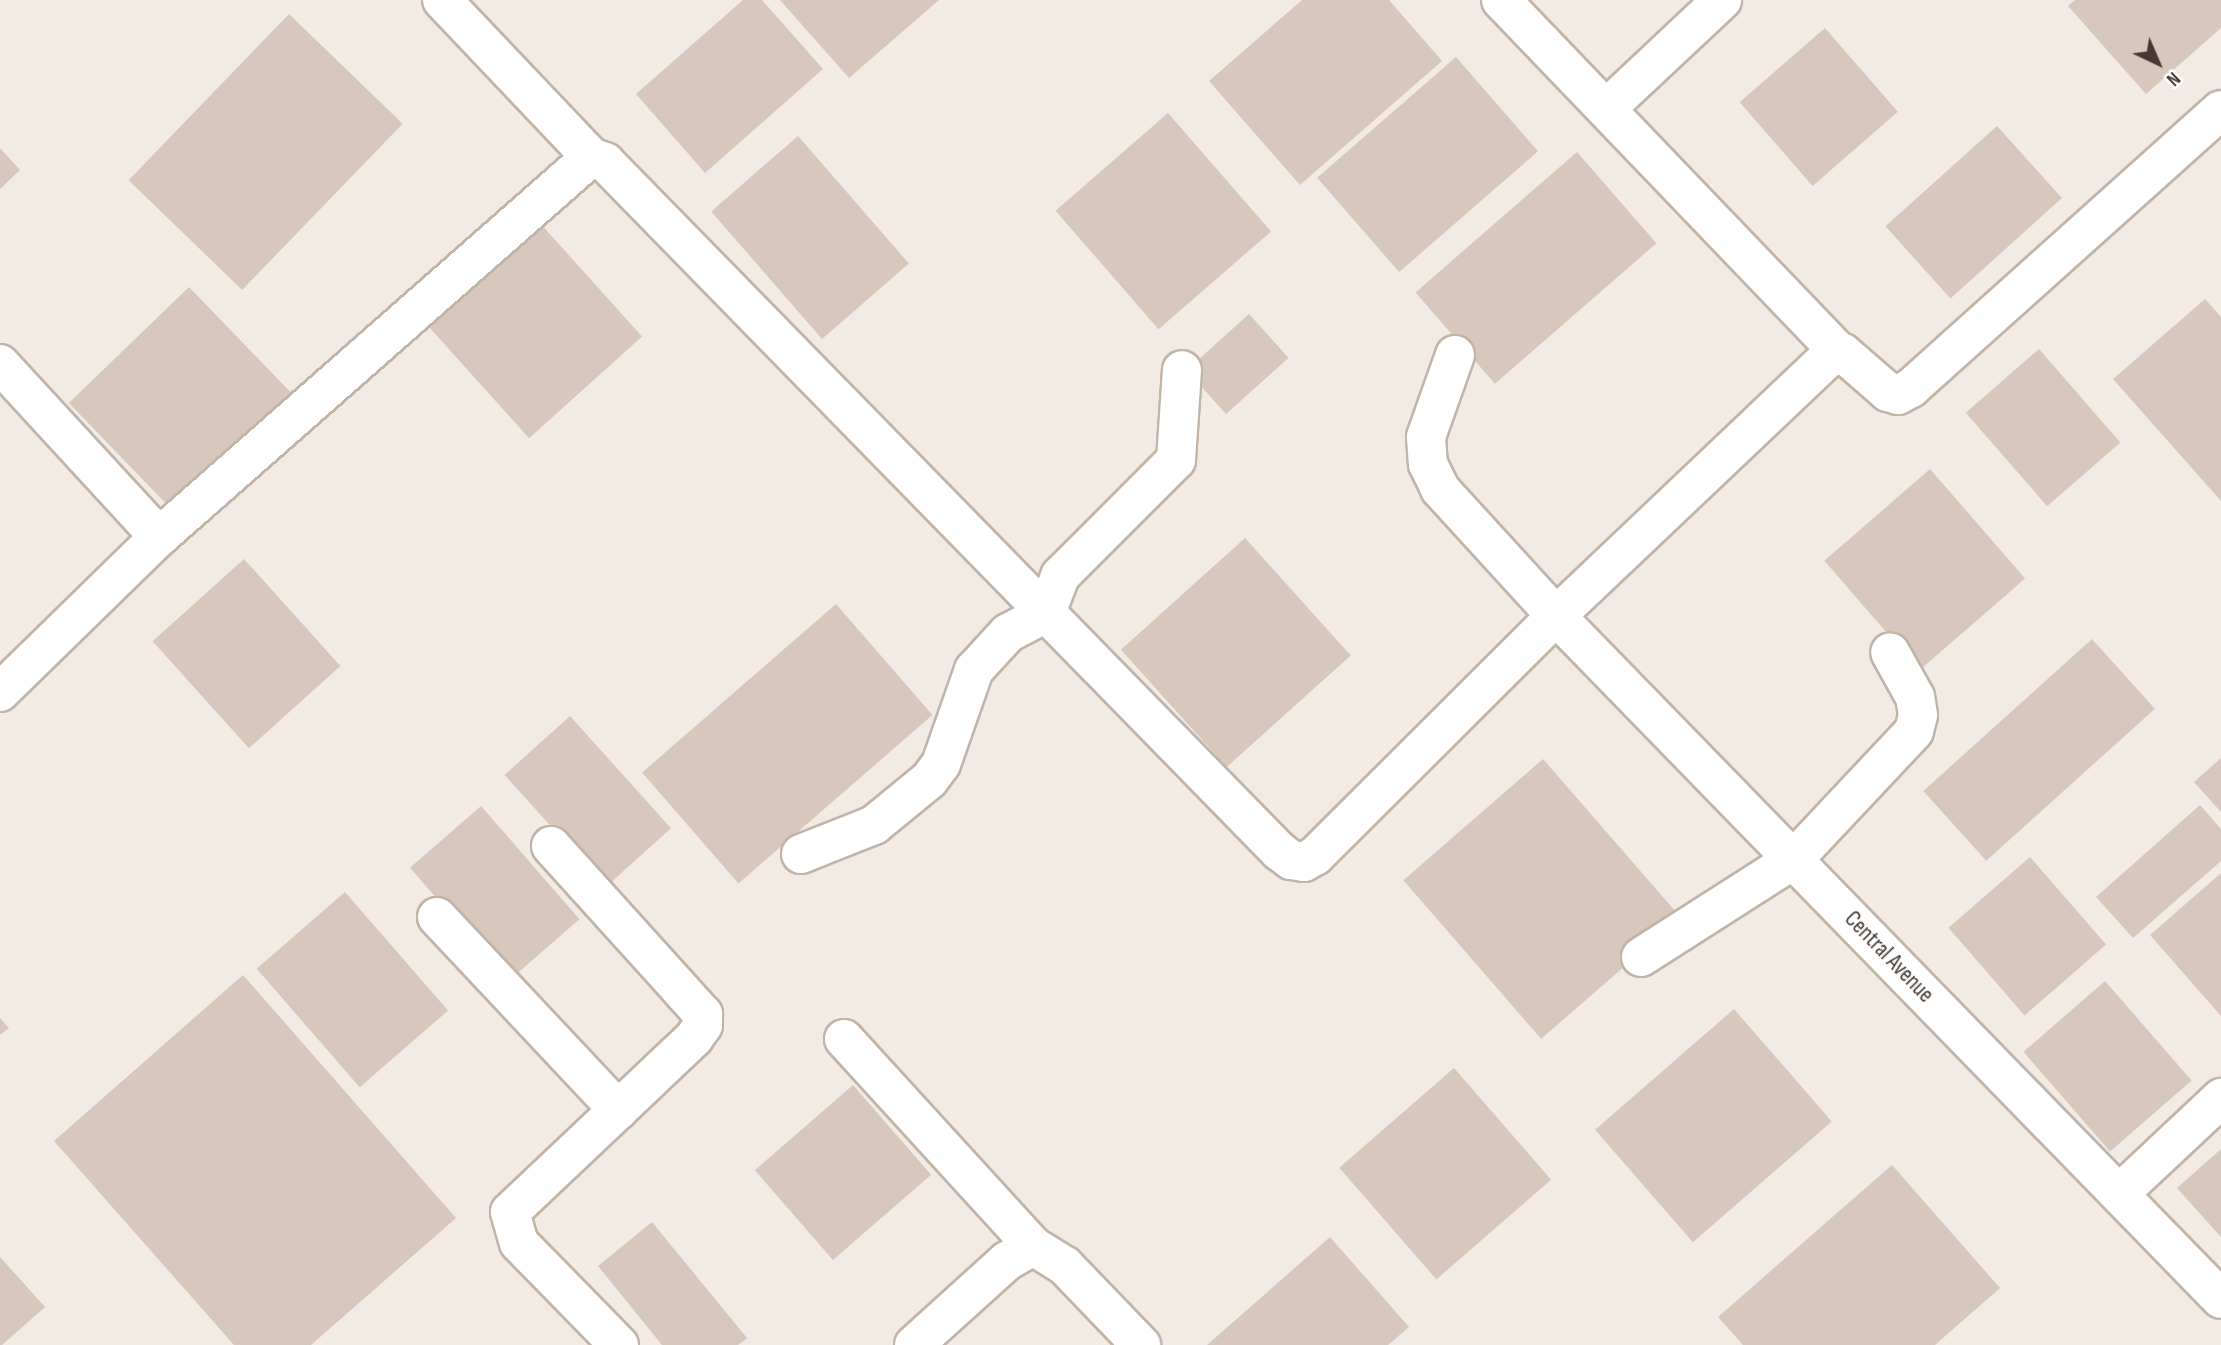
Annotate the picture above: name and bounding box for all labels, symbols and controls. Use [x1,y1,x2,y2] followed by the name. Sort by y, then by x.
[2123,28,2193,98] north arrow
[2161,67,2185,90] text: N
[1839,906,1939,1008] street label: Central Avenue

